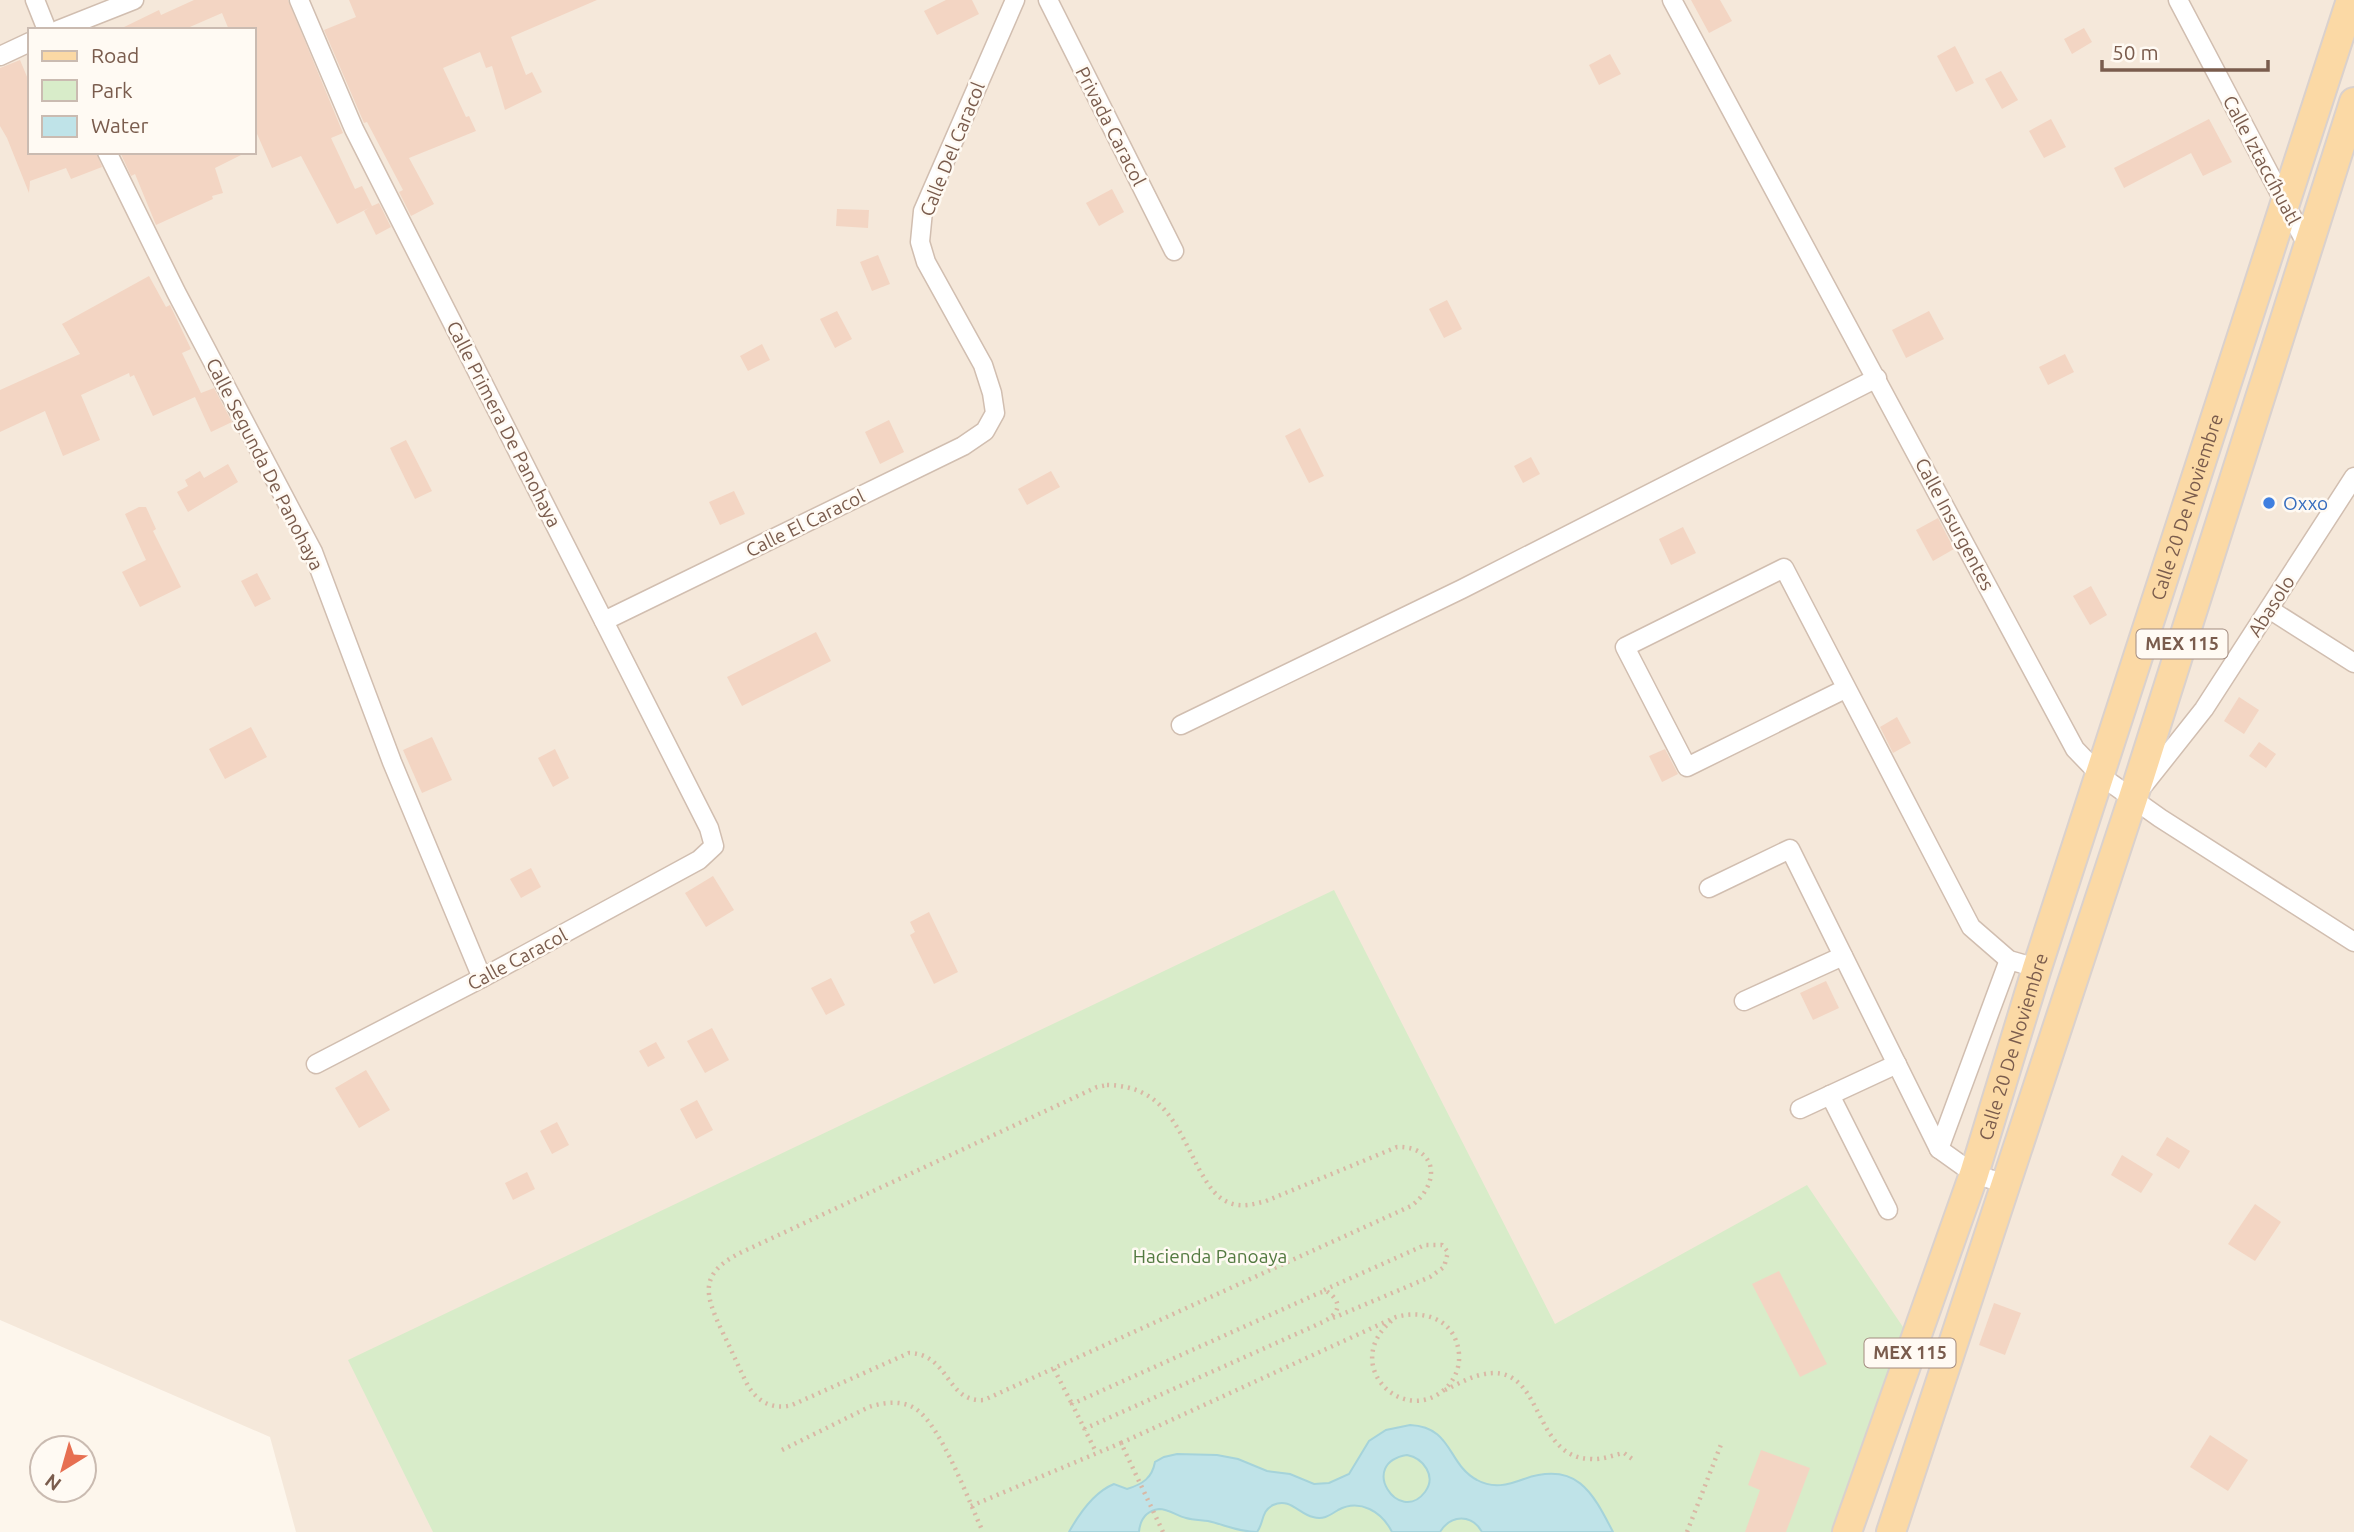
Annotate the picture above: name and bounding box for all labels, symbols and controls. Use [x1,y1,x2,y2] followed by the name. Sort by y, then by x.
[28,28,256,154] legend
[2102,28,2268,72] scale bar
[2112,40,2159,64] text: 50 m
[91,43,139,67] text: Road
[1072,63,1150,189] street label: Privada Caracol
[91,78,133,102] text: Park
[915,79,989,219] street label: Calle Del Caracol
[2219,92,2305,228] street label: Calle Iztaccíhuatl
[91,113,149,137] text: Water
[442,317,566,531] street label: Calle Primera De Panohaya
[202,354,328,574] street label: Calle Segunda De Panohaya
[2146,411,2227,603] street label: Calle 20 De Noviembre
[1911,454,1999,594] street label: Calle Insurgentes
[742,485,868,561] street label: Calle El Caracol
[2283,492,2328,514] place label: Oxxo
[2261,495,2277,511] marker: Oxxo
[2243,571,2299,641] street label: Abasolo
[2136,630,2228,658] road number: MEX 115
[464,924,571,994] street label: Calle Caracol
[1974,950,2052,1143] street label: Calle 20 De Noviembre
[1133,1245,1287,1267] park label: Hacienda Panoaya
[1864,1338,1955,1368] road number: MEX 115
[28,1434,98,1504] north arrow
[40,1470,65,1496] text: N

